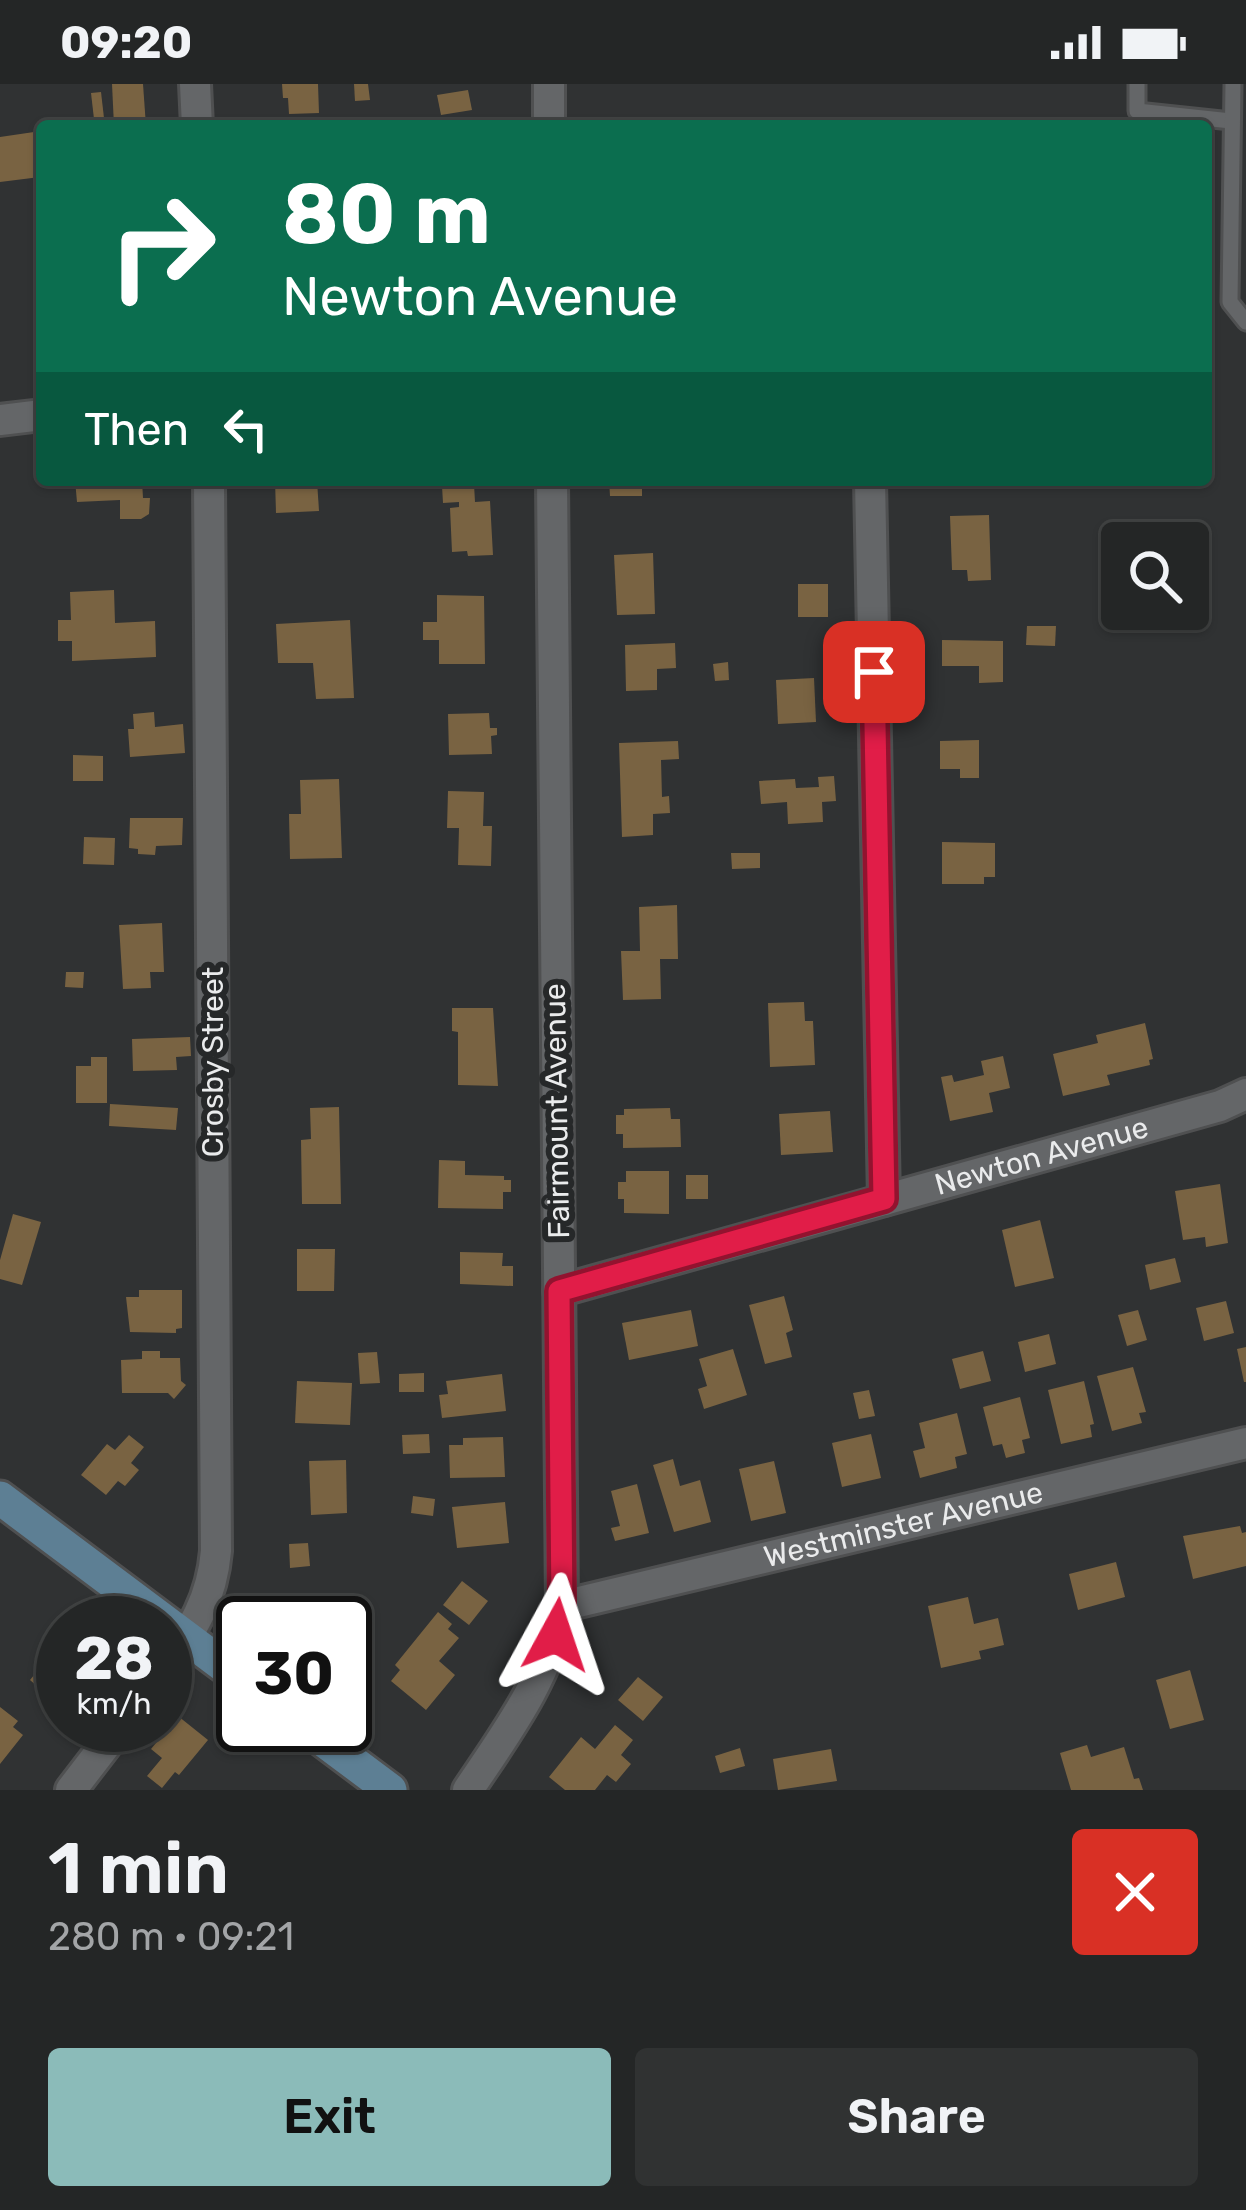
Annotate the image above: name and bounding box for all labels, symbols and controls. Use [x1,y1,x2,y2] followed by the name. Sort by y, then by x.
[60,16,192,69] text: 09:20
[282,164,491,264] text: 80 m
[84,168,240,324] icon: right
[282,265,678,329] text: Newton Avenue
[213,396,279,462] icon: left
[84,403,189,456] text: Then
[1101,522,1209,630] map controls
[1101,522,1209,630] button: search
[823,621,925,723] pin
[841,639,907,705] icon: arrive
[195,966,231,1157] street label: Crosby Street
[537,983,577,1239] street label: Fairmount Avenue
[931,1109,1152,1203] street label: Newton Avenue
[760,1474,1047,1575] street label: Westminster Avenue
[493,1572,619,1698] position arrow
[216,1596,372,1752] speed limit sign: 30
[74,1623,154,1694] text: 28
[77,1686,151,1722] text: km/h
[48,1826,229,1911] text: 1 min
[1072,1829,1198,1955] button: close
[48,1914,294,1960] text: 280 m · 09:21
[48,2048,611,2186] button: Exit
[635,2048,1198,2186] button: Share

